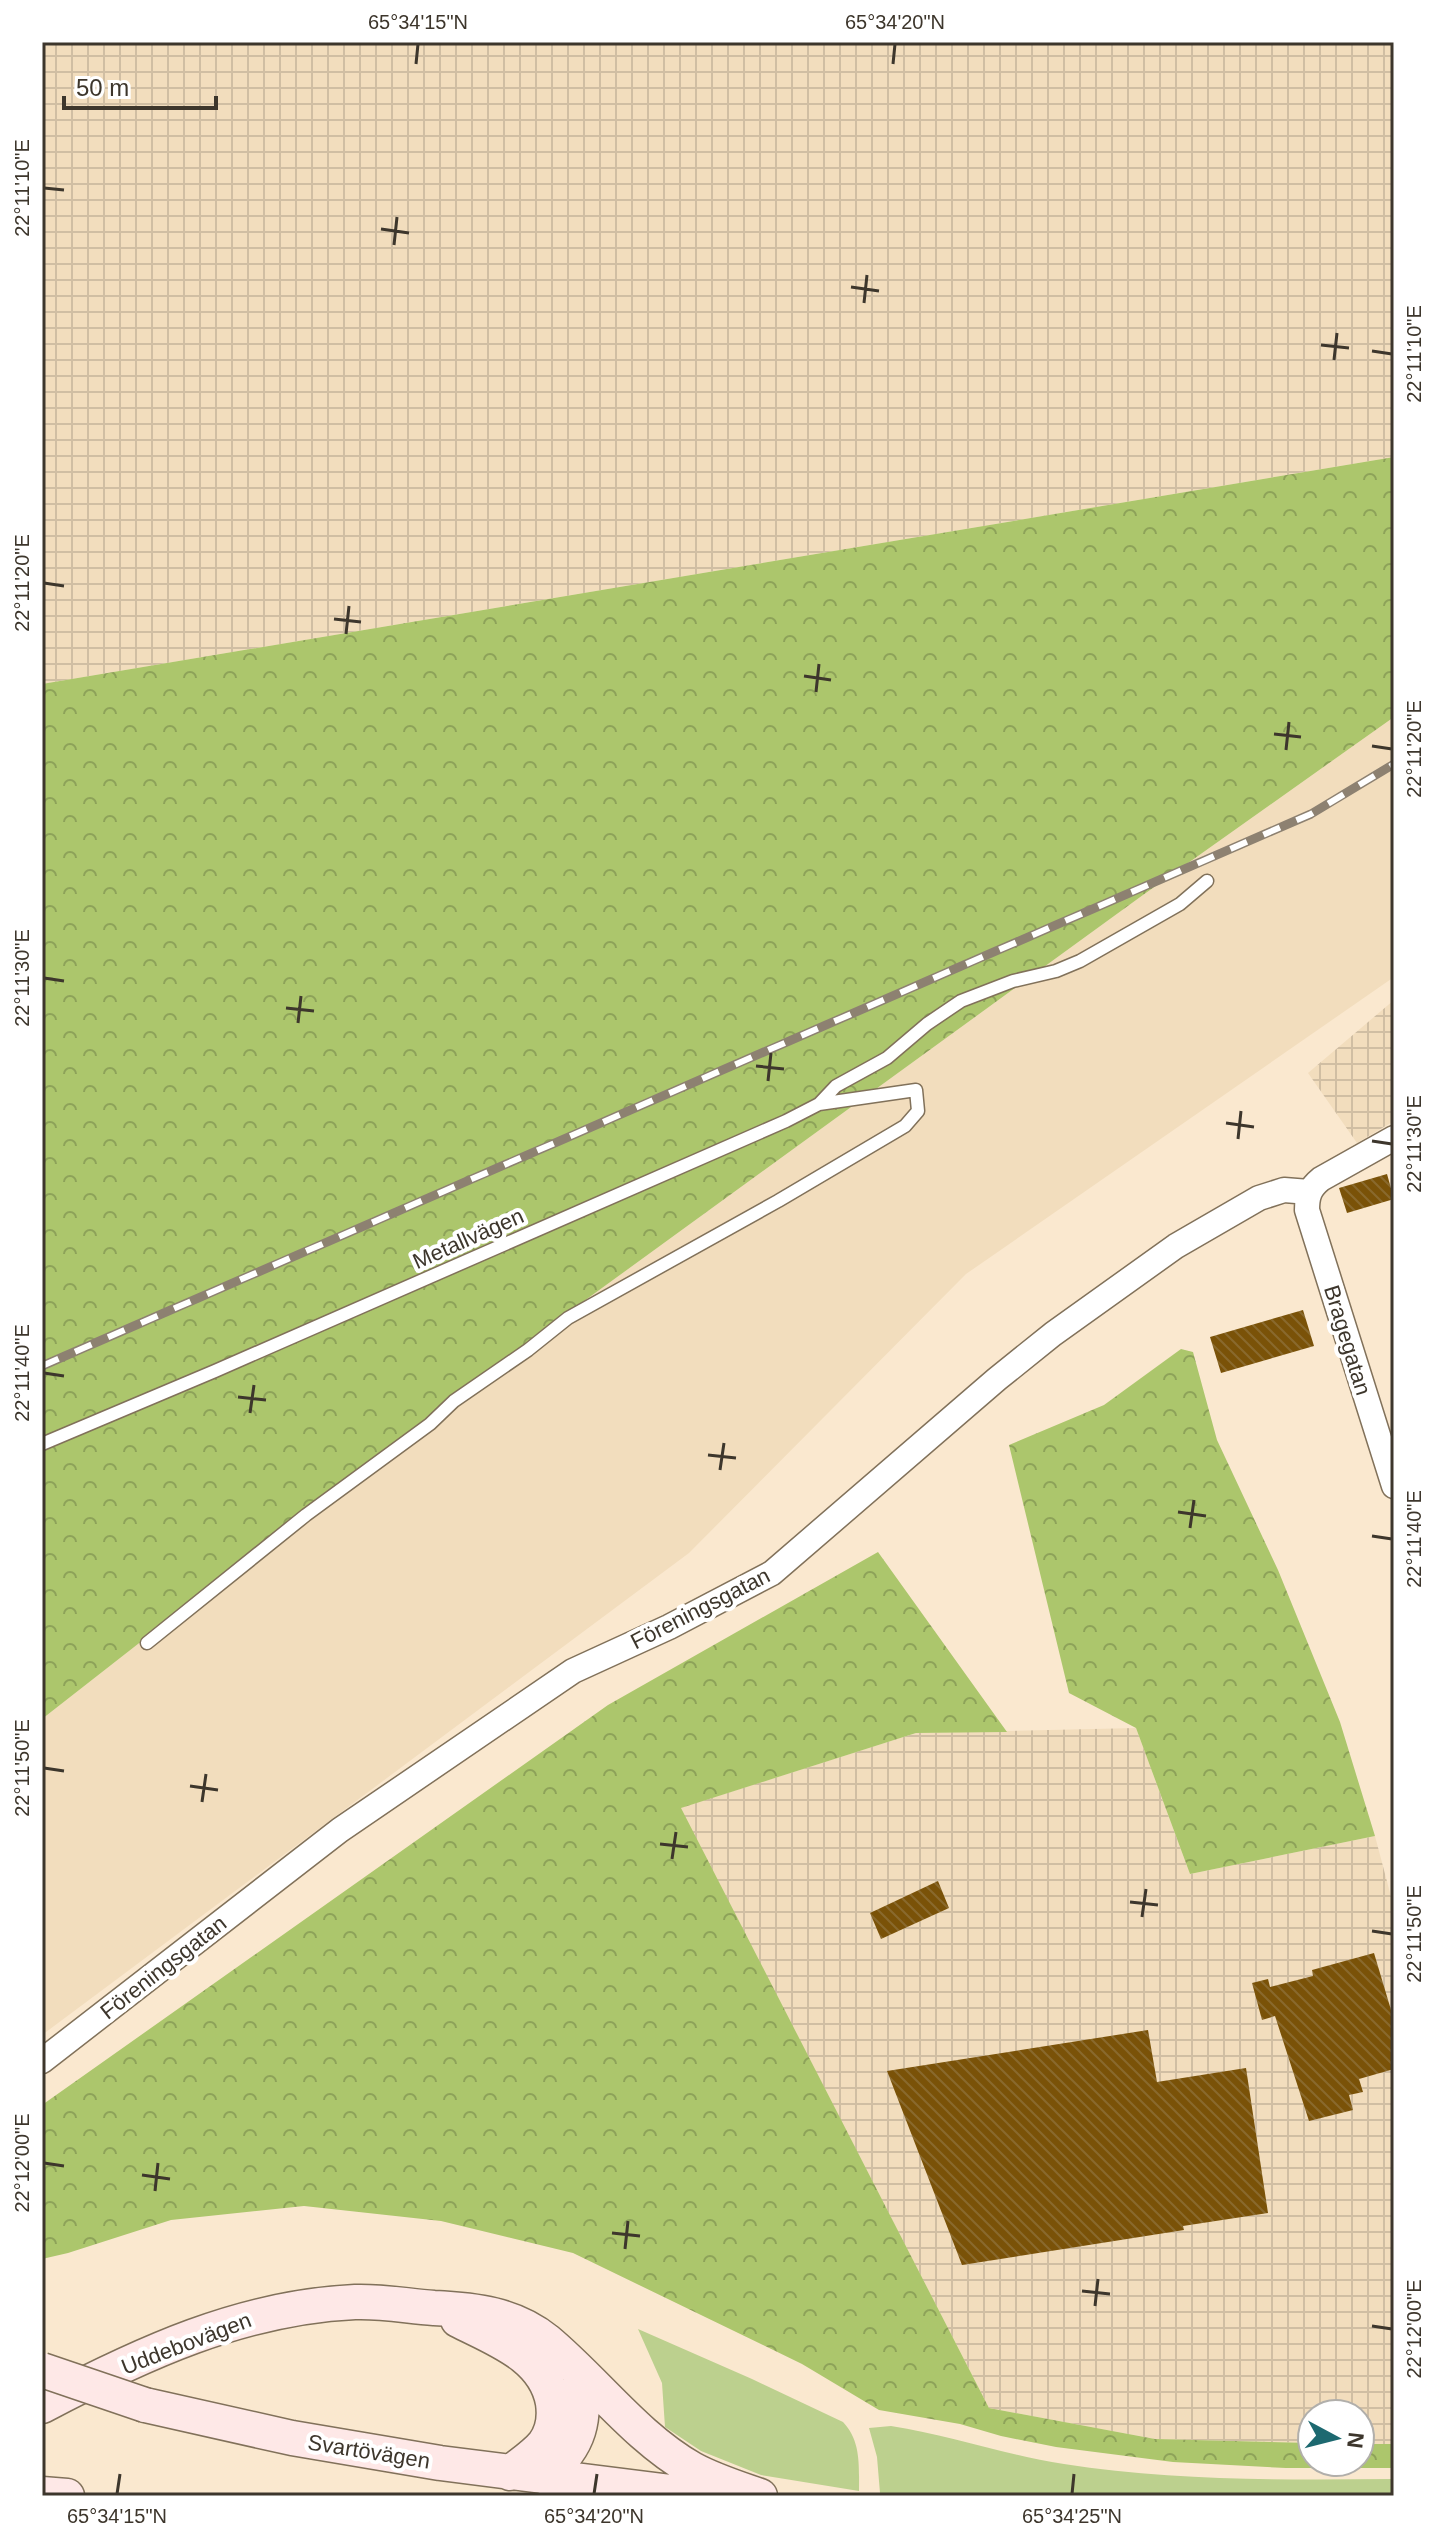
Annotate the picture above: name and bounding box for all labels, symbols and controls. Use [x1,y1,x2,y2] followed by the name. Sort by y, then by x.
[368,11,468,33] text: 65°34'15"N
[845,11,945,33] text: 65°34'20"N
[64,60,216,110] scale bar
[76,74,129,101] text: 50 m
[11,139,33,237] text: 22°11'10"E
[1403,305,1425,403] text: 22°11'10"E
[11,534,33,632] text: 22°11'20"E
[1403,700,1425,798] text: 22°11'20"E
[11,929,33,1027] text: 22°11'30"E
[1403,1095,1425,1193] text: 22°11'30"E
[409,1203,527,1274] street label: Metallvägen
[1319,1282,1376,1398] street label: Bragegatan
[11,1324,33,1422] text: 22°11'40"E
[1403,1490,1425,1588] text: 22°11'40"E
[626,1563,774,1654] street label: Föreningsgatan
[11,1719,33,1817] text: 22°11'50"E
[1403,1885,1425,1983] text: 22°11'50"E
[95,1910,231,2024] street label: Föreningsgatan
[11,2114,33,2213] text: 22°12'00"E
[1403,2280,1425,2379] text: 22°12'00"E
[118,2307,255,2380] street label: Uddebovägen
[1296,2398,1376,2478] north arrow
[306,2429,432,2474] street label: Svartövägen
[1342,2431,1369,2450] text: N
[67,2505,167,2527] text: 65°34'15"N
[544,2505,644,2527] text: 65°34'20"N
[1022,2505,1122,2527] text: 65°34'25"N

